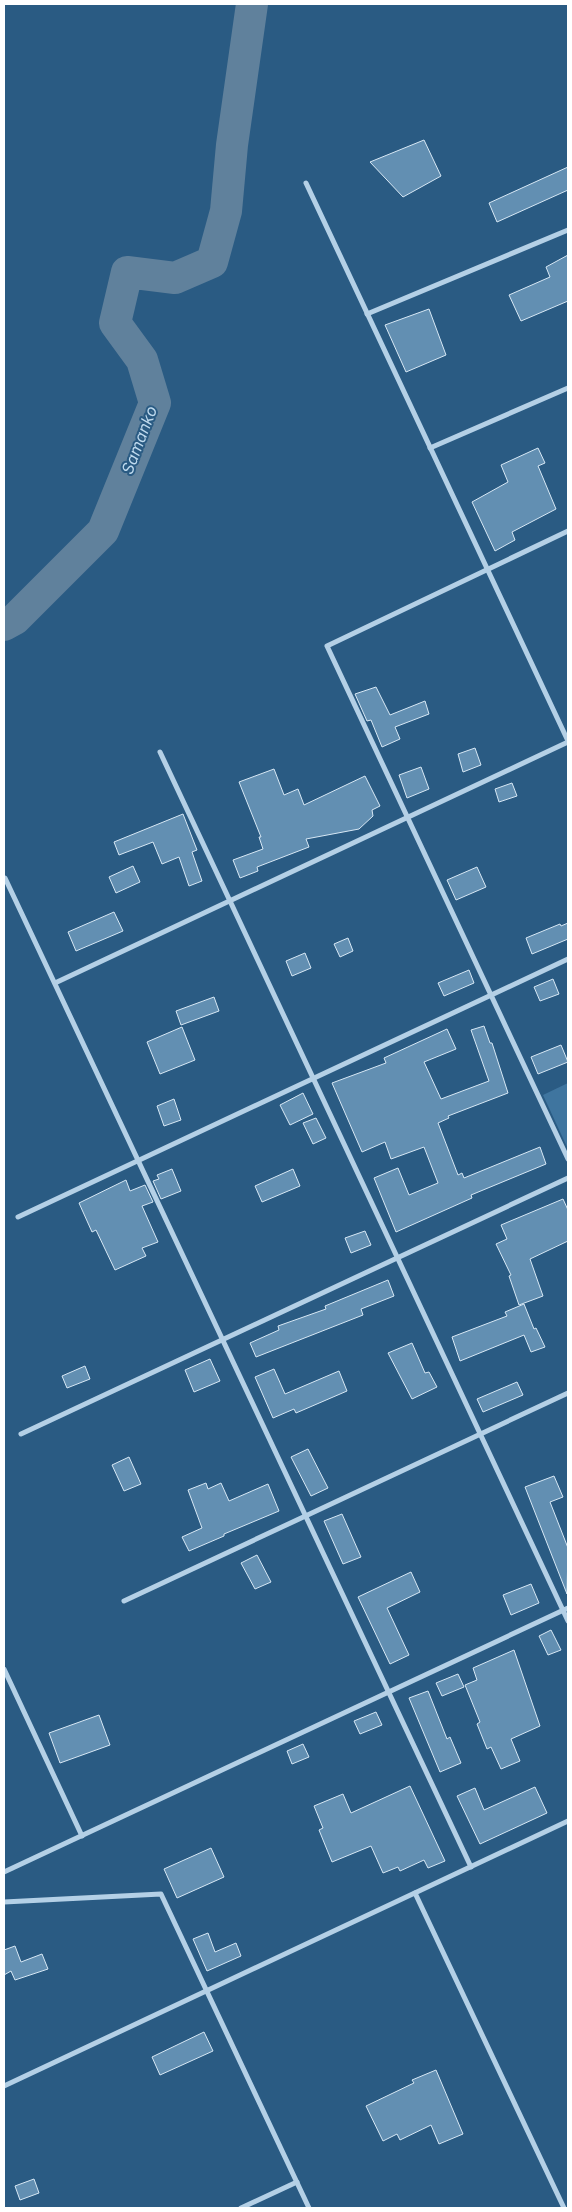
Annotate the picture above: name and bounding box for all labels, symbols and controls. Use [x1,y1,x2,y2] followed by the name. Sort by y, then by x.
[117,403,161,477] water label: Samanko

